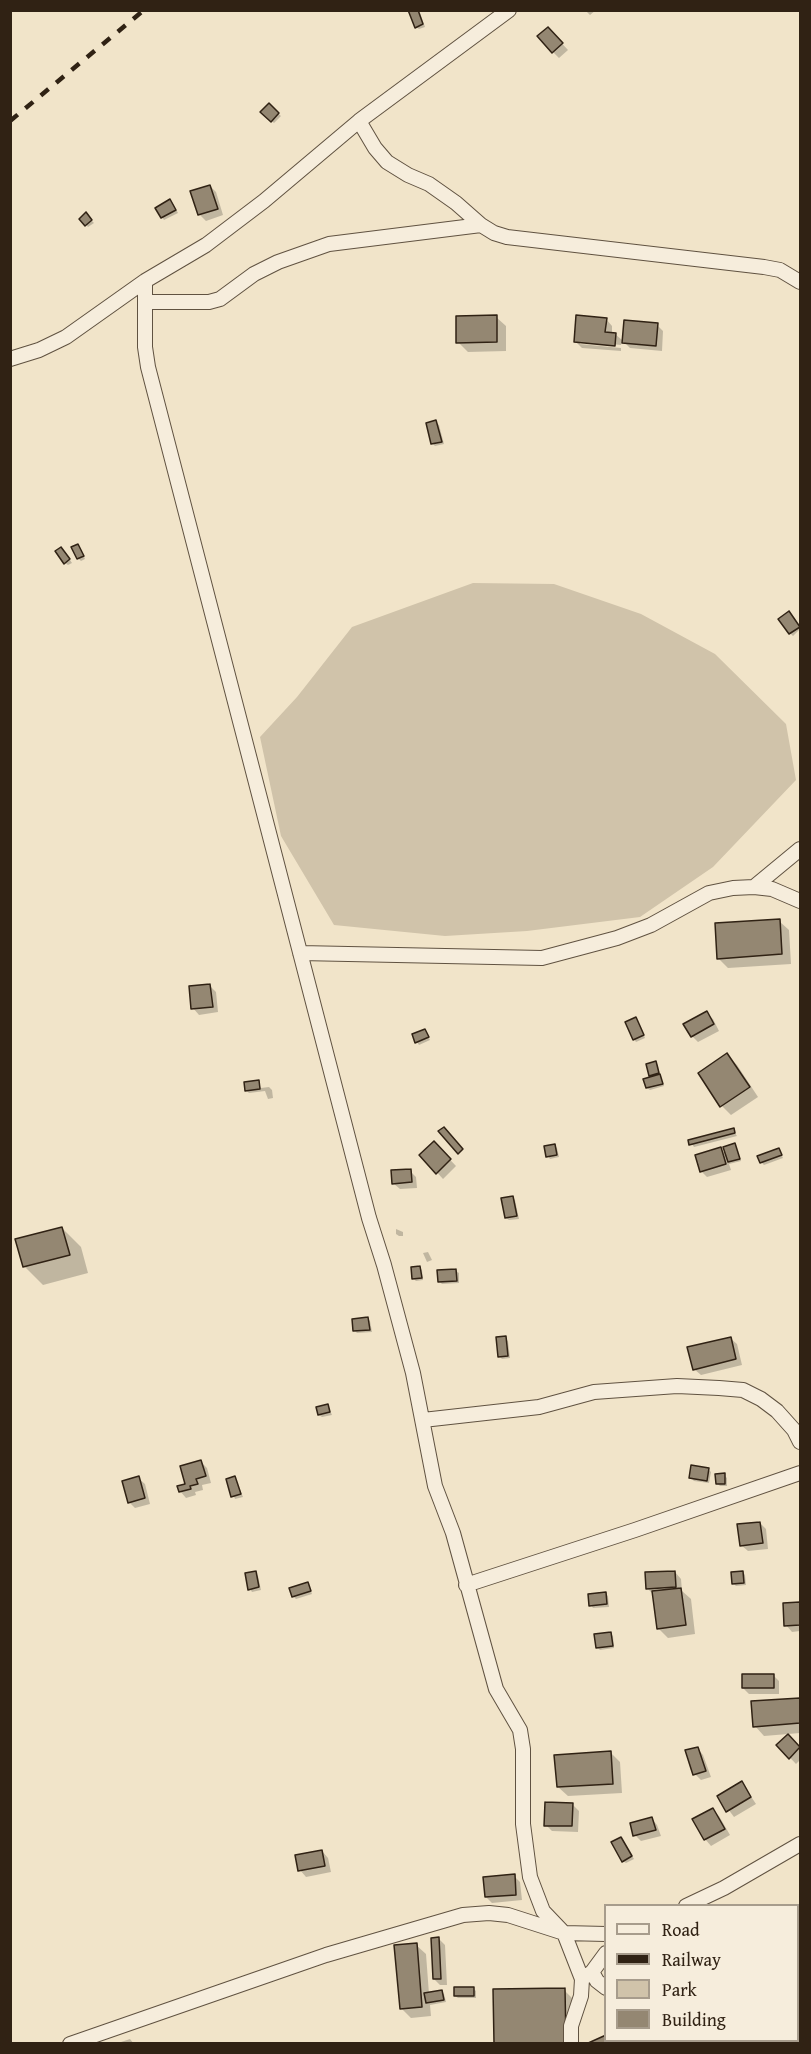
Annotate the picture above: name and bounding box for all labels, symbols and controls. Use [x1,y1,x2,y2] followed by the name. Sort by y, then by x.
[604,1904,799,2042] legend
[662,1916,700,1943] text: Road
[662,1946,721,1973] text: Railway
[662,1976,697,2003] text: Park
[662,2006,726,2033] text: Building

